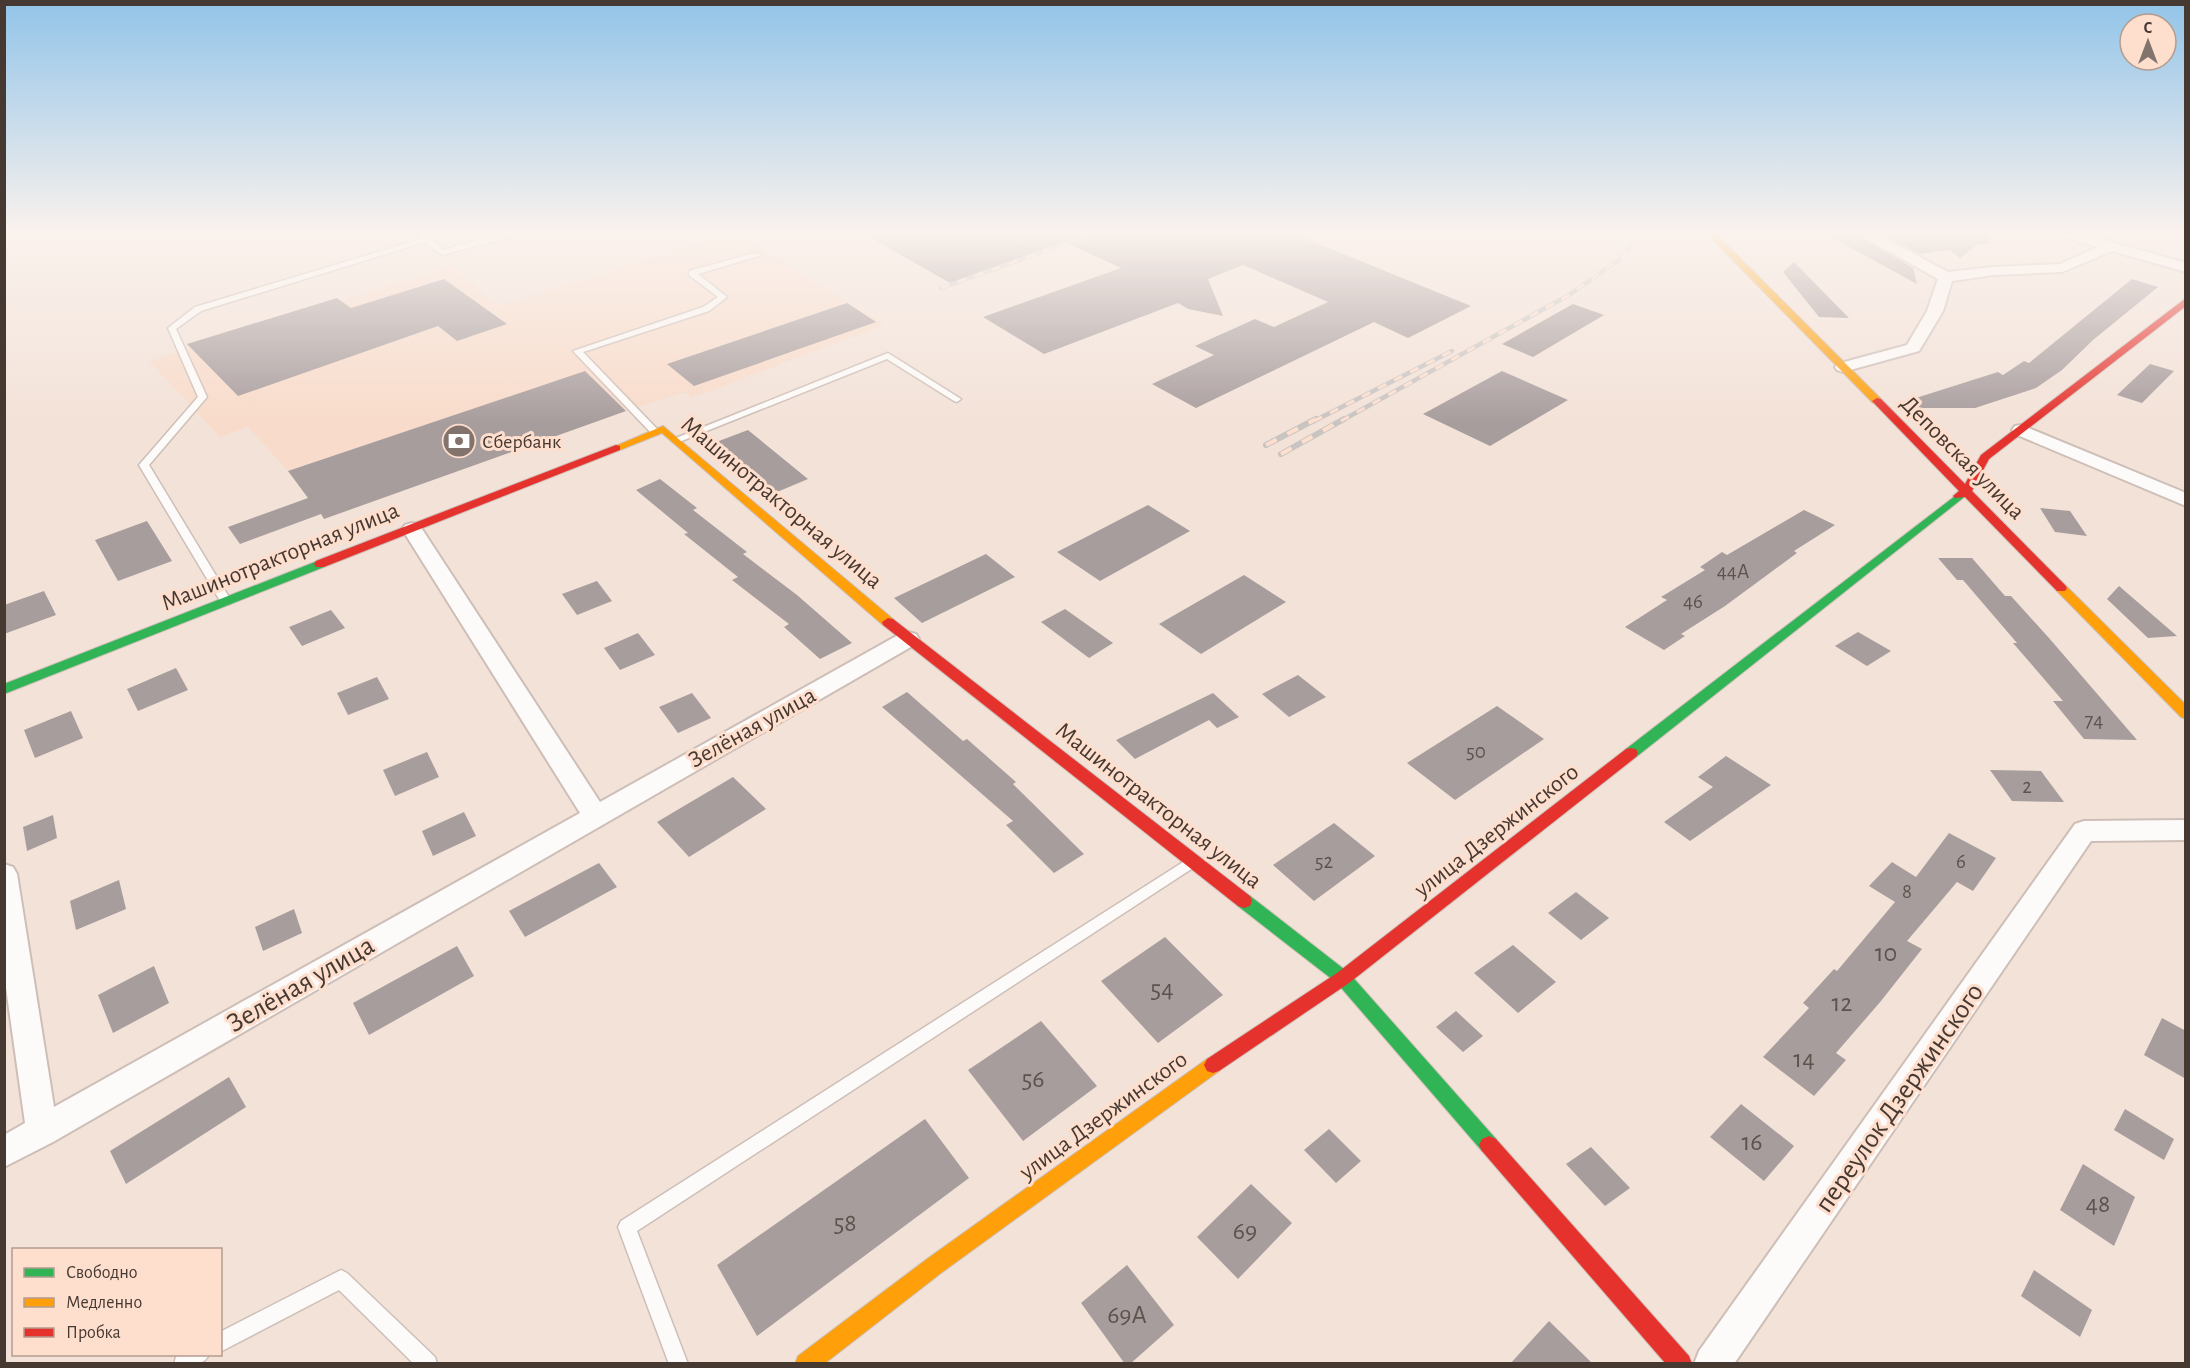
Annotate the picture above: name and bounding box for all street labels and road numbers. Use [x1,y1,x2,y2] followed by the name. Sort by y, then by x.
[1896,391,2029,524] street label: Деповская улица
[676,412,886,594] street label: Машинотракторная улица
[158,498,403,616] street label: Машинотракторная улица
[685,683,820,773] street label: Зелёная улица
[1051,718,1266,893] street label: Машинотракторная улица
[1409,760,1583,903] street label: улица Дзержинского
[223,931,380,1038] street label: Зелёная улица
[1810,978,1989,1218] street label: переулок Дзержинского
[1015,1047,1192,1185] street label: улица Дзержинского

